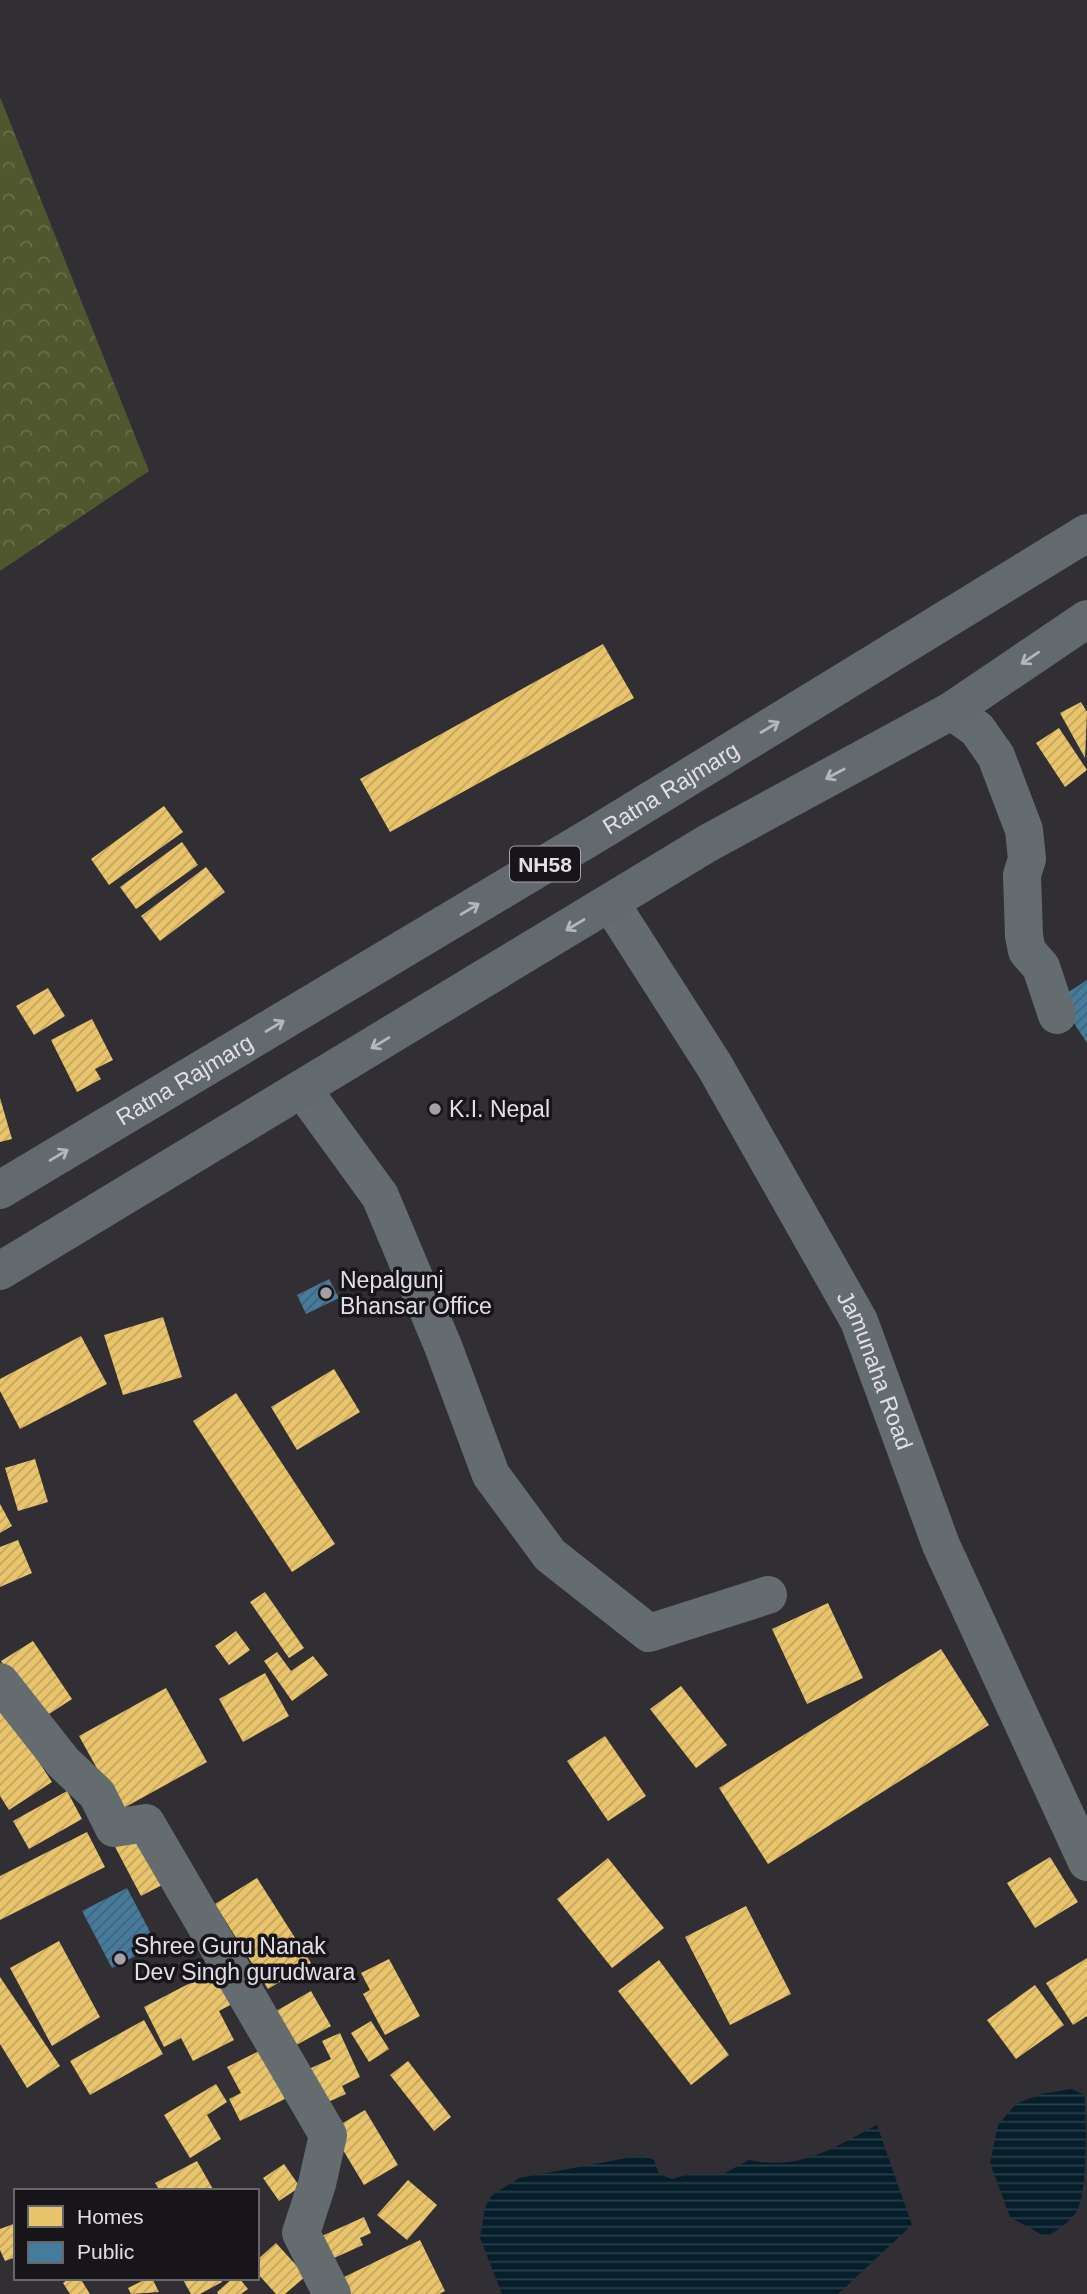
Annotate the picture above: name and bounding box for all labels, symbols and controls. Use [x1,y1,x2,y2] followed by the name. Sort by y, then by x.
[1021,651,1041,665] one-way arrow
[759,720,779,734] one-way arrow
[598,737,744,840] street label: Ratna Rajmarg
[825,768,846,781] one-way arrow
[510,846,580,882] road number: NH58
[460,902,480,916] one-way arrow
[566,919,586,933] one-way arrow
[264,1018,284,1032] one-way arrow
[111,1029,258,1131] street label: Ratna Rajmarg
[371,1036,391,1050] one-way arrow
[449,1096,550,1122] place label: K.I. Nepal
[427,1101,443,1117] marker: K.I. Nepal
[48,1148,68,1162] one-way arrow
[340,1267,492,1319] place label: Nepalgunj Bhansar Office
[318,1285,334,1301] marker: Nepalgunj Bhansar Office
[832,1286,918,1453] street label: Jamunaha Road
[134,1933,355,1985] place label: Shree Guru Nanak Dev Singh gurudwara
[112,1951,128,1967] marker: Shree Guru Nanak Dev Singh gurudwara
[14,2189,259,2280] legend
[77,2205,144,2228] text: Homes
[77,2240,134,2263] text: Public

